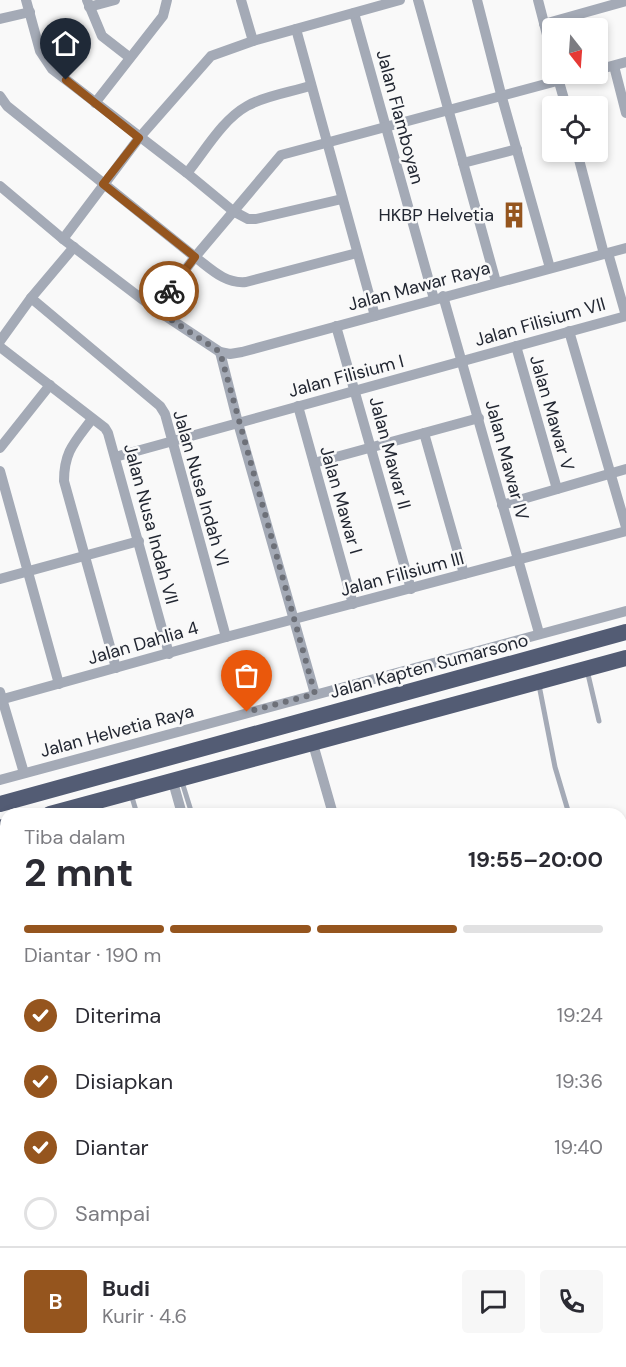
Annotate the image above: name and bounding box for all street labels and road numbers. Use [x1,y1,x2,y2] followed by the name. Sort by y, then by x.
[371,47,429,187] street label: Jalan Flamboyan
[345,255,493,317] street label: Jalan Mawar Raya
[472,292,608,352] street label: Jalan Filisium VII
[286,349,406,403] street label: Jalan Filisium I
[524,352,580,474] street label: Jalan Mawar V
[363,394,417,512] street label: Jalan Mawar II
[479,397,535,523] street label: Jalan Mawar IV
[167,407,235,569] street label: Jalan Nusa Indah VI
[118,441,184,607] street label: Jalan Nusa Indah VII
[314,443,368,557] street label: Jalan Mawar I
[337,546,467,602] street label: Jalan Filisium III
[85,616,201,670] street label: Jalan Dahlia 4
[327,628,531,704] street label: Jalan Kapten Sumarsono
[37,699,197,763] street label: Jalan Helvetia Raya

